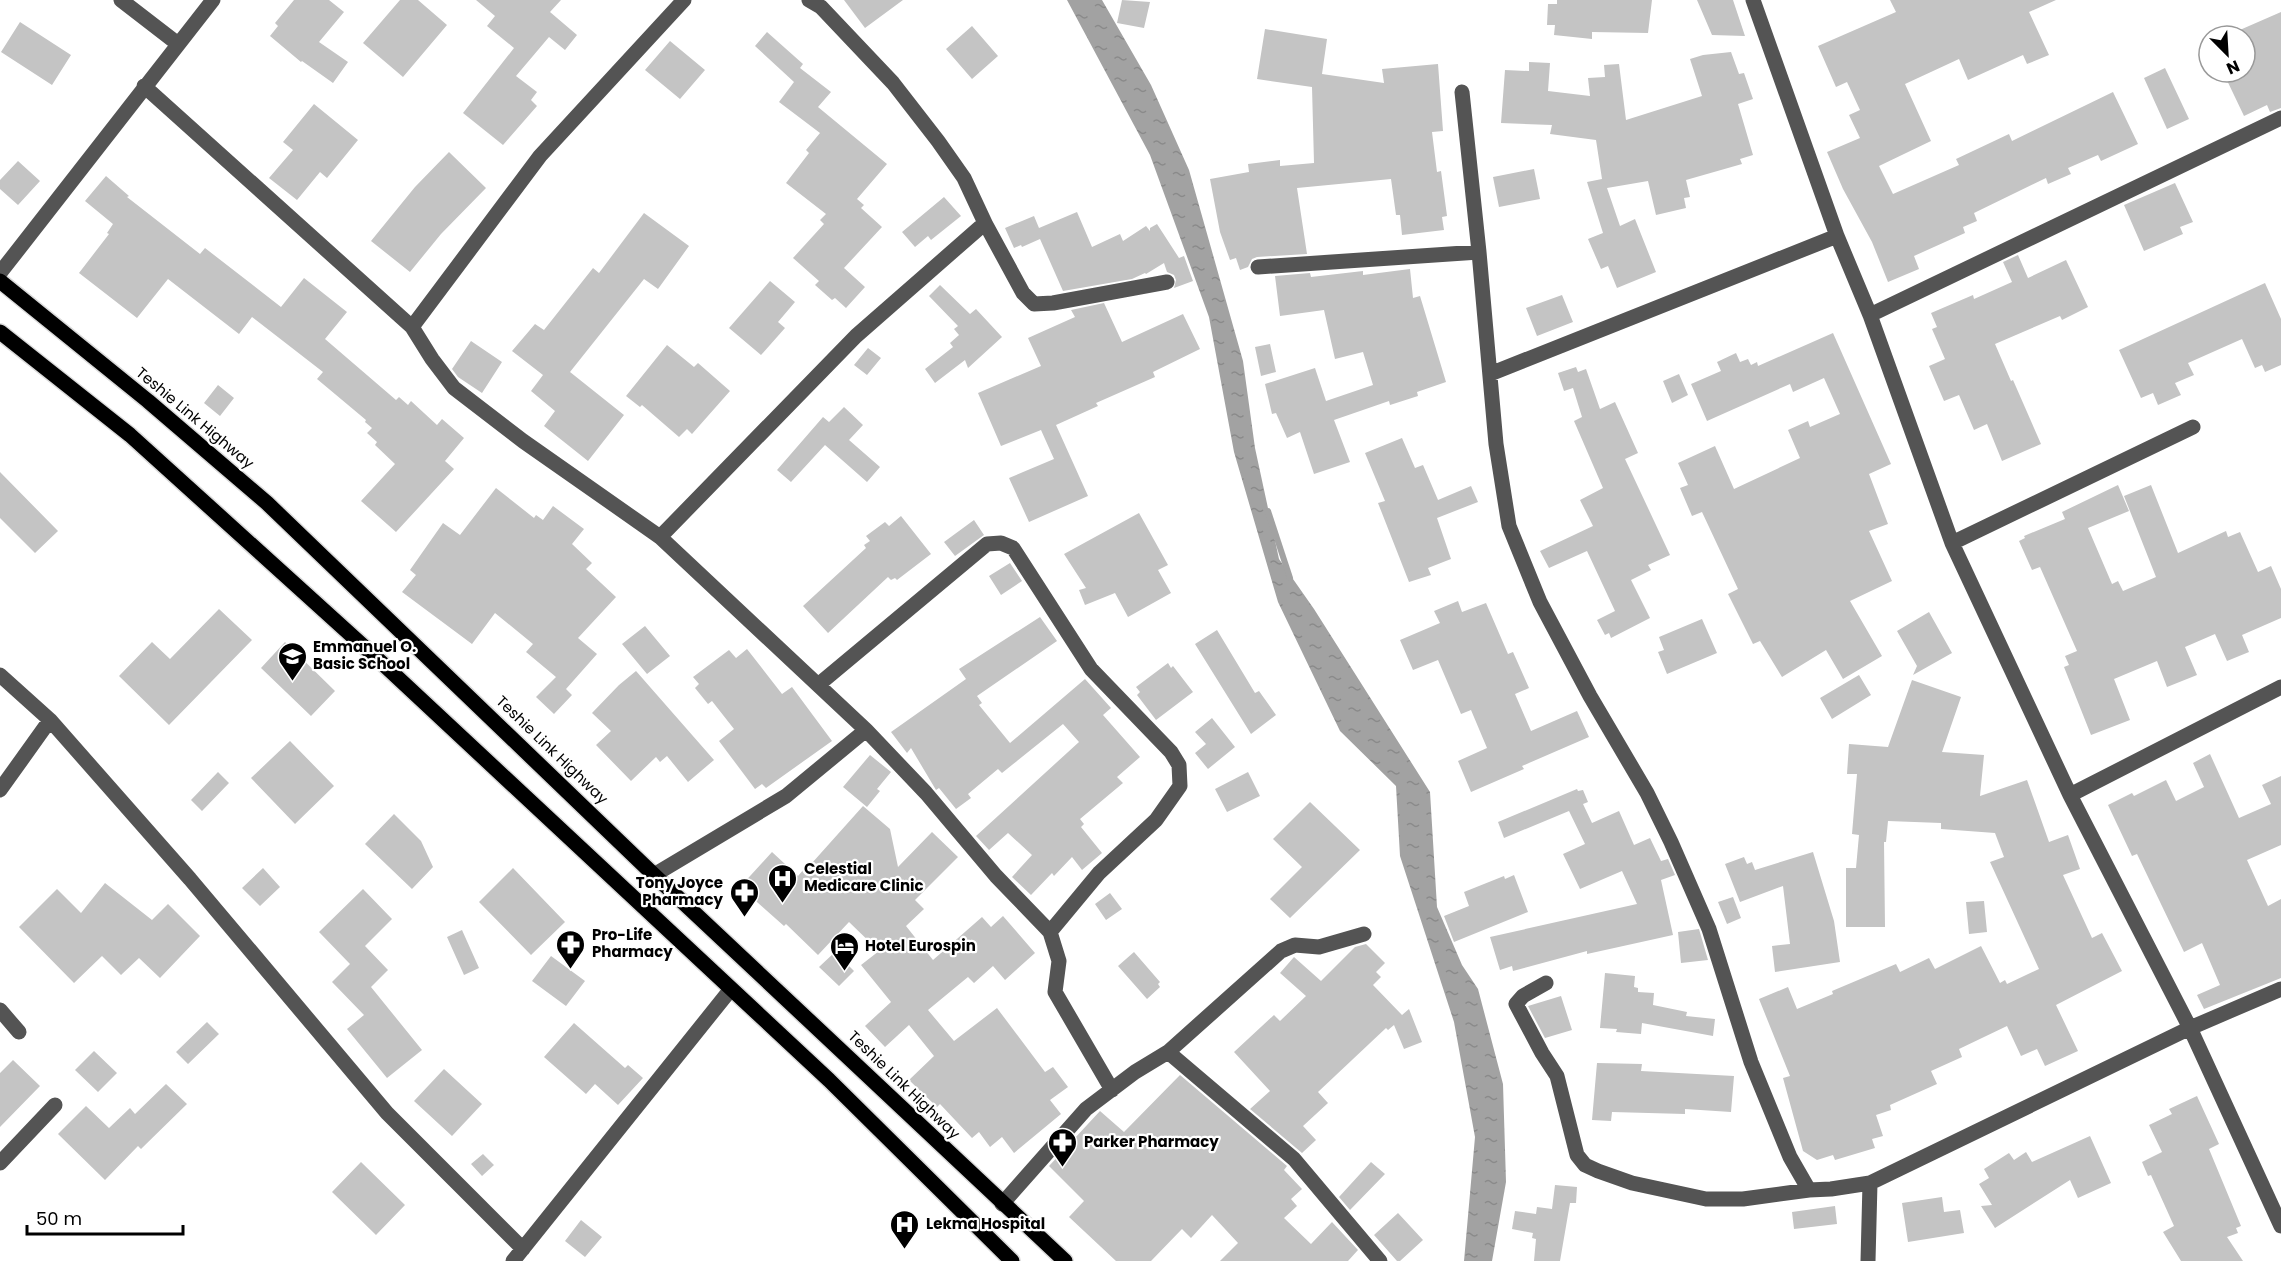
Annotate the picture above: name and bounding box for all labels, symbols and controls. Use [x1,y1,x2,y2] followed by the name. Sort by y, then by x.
[2197,24,2257,84] north arrow
[2223,54,2243,80] text: N
[132,362,259,474] street label: Teshie Link Highway
[313,636,416,674] place label: Emmanuel O. Basic School
[276,640,308,682] school or university icon: Emmanuel O. Basic School
[492,691,613,809] street label: Teshie Link Highway
[804,858,924,896] place label: Celestial Medicare Clinic
[767,862,799,904] hospital icon: Celestial Medicare Clinic
[636,872,724,910] place label: Tony Joyce Pharmacy
[728,876,760,918] pharmacy icon: Tony Joyce Pharmacy
[592,924,673,962] place label: Pro-Life Pharmacy
[555,928,587,970] pharmacy icon: Pro-Life Pharmacy
[828,930,860,972] hotel icon: Hotel Eurospin
[865,935,976,956] place label: Hotel Eurospin
[844,1026,965,1144] street label: Teshie Link Highway
[1047,1126,1079,1168] pharmacy icon: Parker Pharmacy
[1084,1131,1219,1152] place label: Parker Pharmacy
[27,1198,183,1236] scale bar
[36,1206,82,1231] text: 50 m
[889,1208,921,1250] hospital icon: Lekma Hospital
[926,1213,1045,1234] place label: Lekma Hospital

